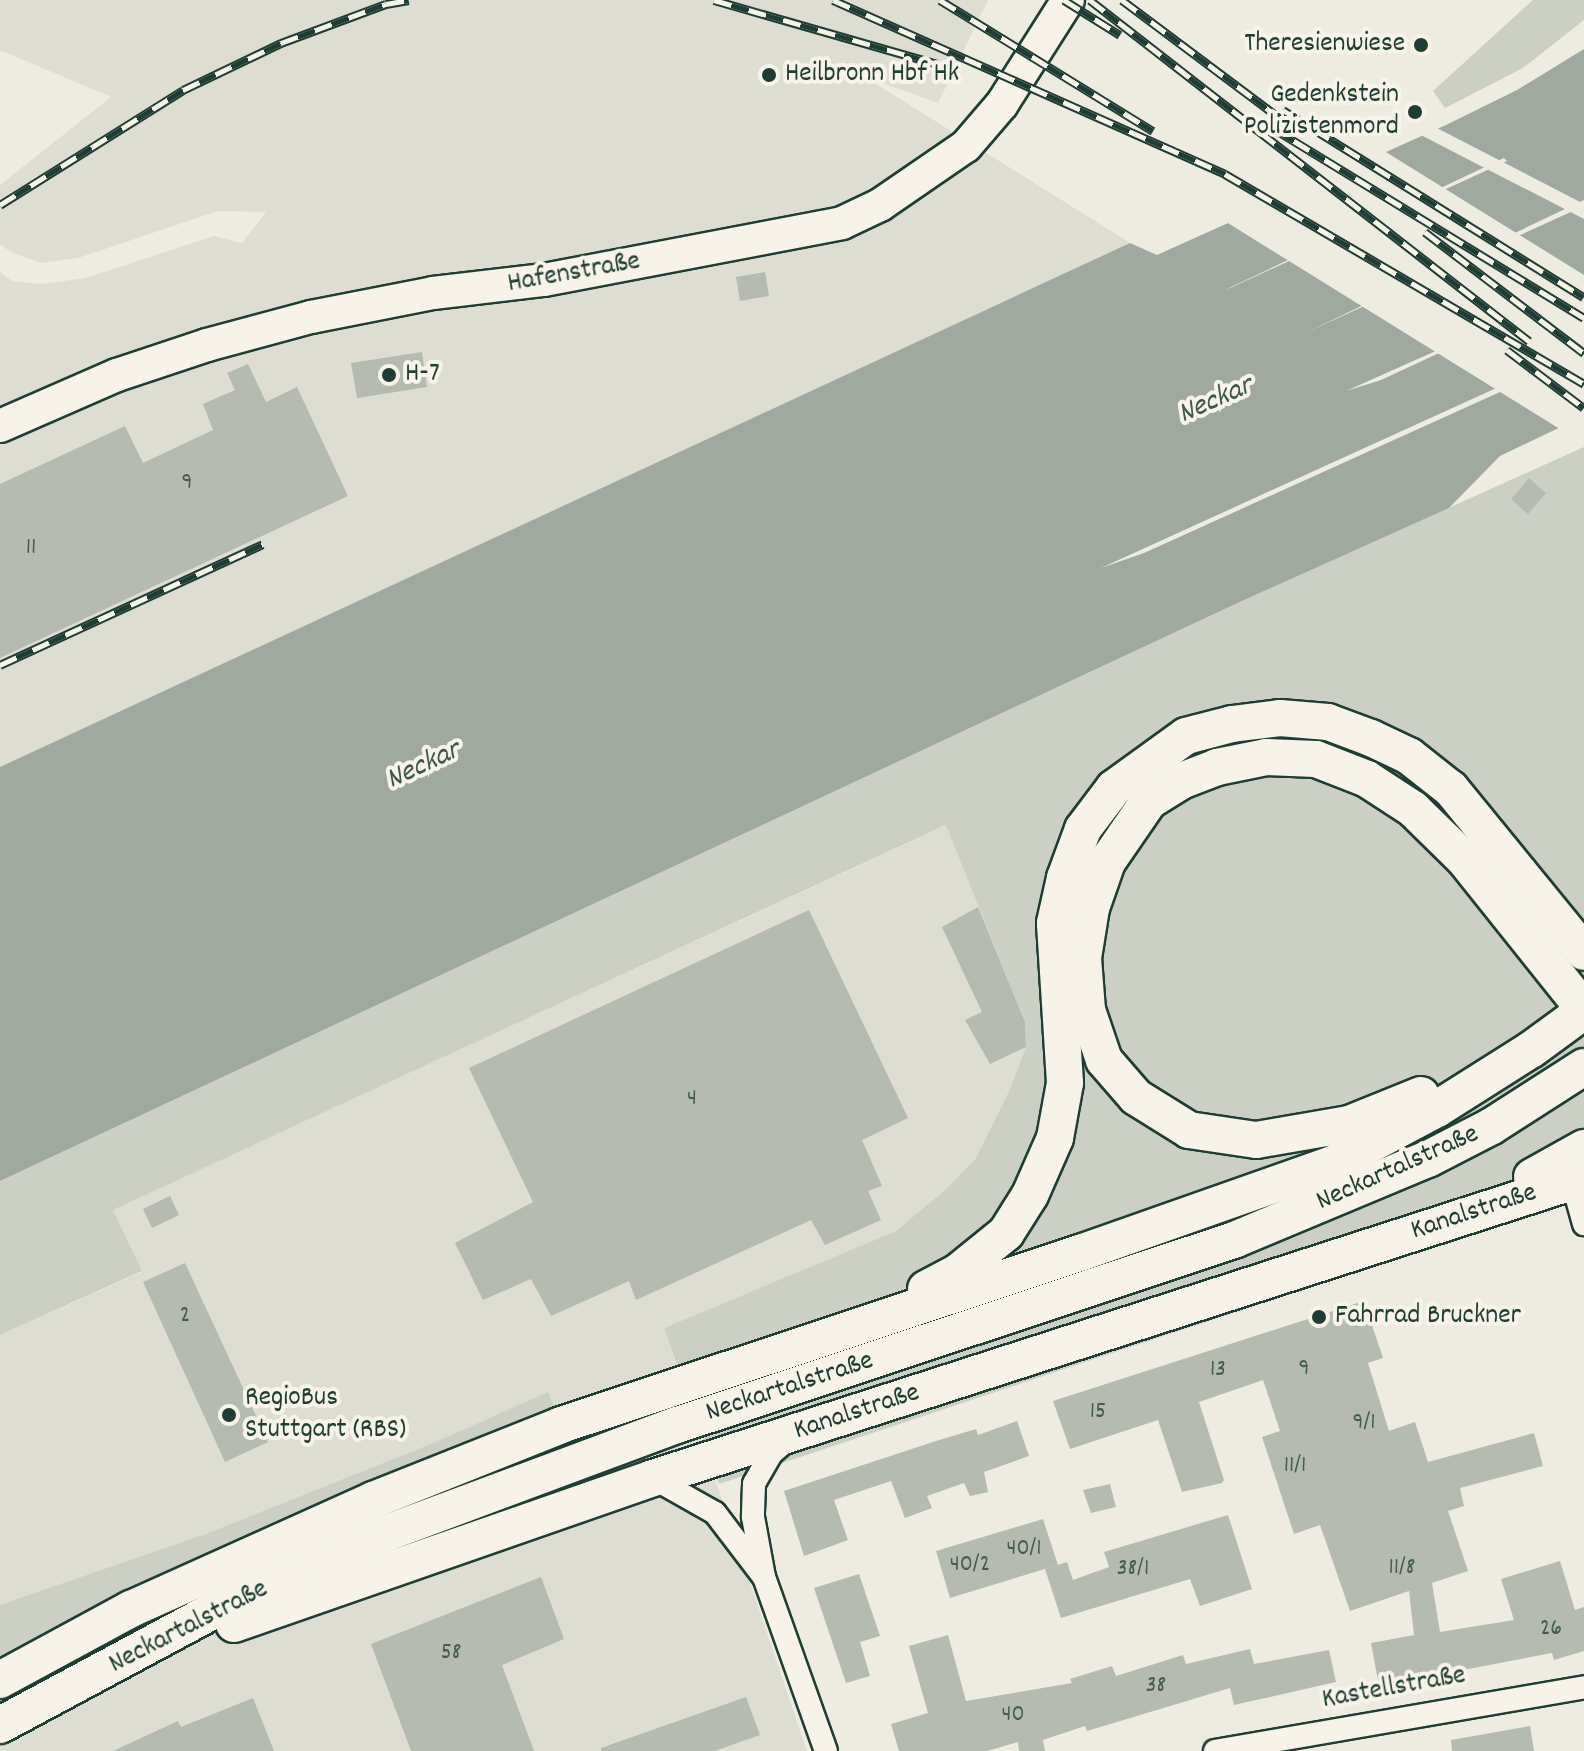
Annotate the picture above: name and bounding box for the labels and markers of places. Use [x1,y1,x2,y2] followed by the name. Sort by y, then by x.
[1244,28,1405,62] place label: Theresienwiese
[1412,36,1430,54] marker: Theresienwiese
[785,58,959,92] place label: Heilbronn Hbf Hk
[760,66,778,84] marker: Heilbronn Hbf Hk
[1244,79,1399,145] place label: Gedenkstein Polizistenmord
[1406,103,1424,121] marker: Gedenkstein Polizistenmord
[405,358,440,392] place label: H-7
[380,366,398,384] marker: H-7
[1335,1300,1521,1334] place label: Fahrrad Bruckner
[1310,1308,1328,1326] marker: Fahrrad Bruckner
[245,1382,406,1448] place label: RegioBus Stuttgart (RBS)
[220,1406,238,1424] marker: RegioBus Stuttgart (RBS)

